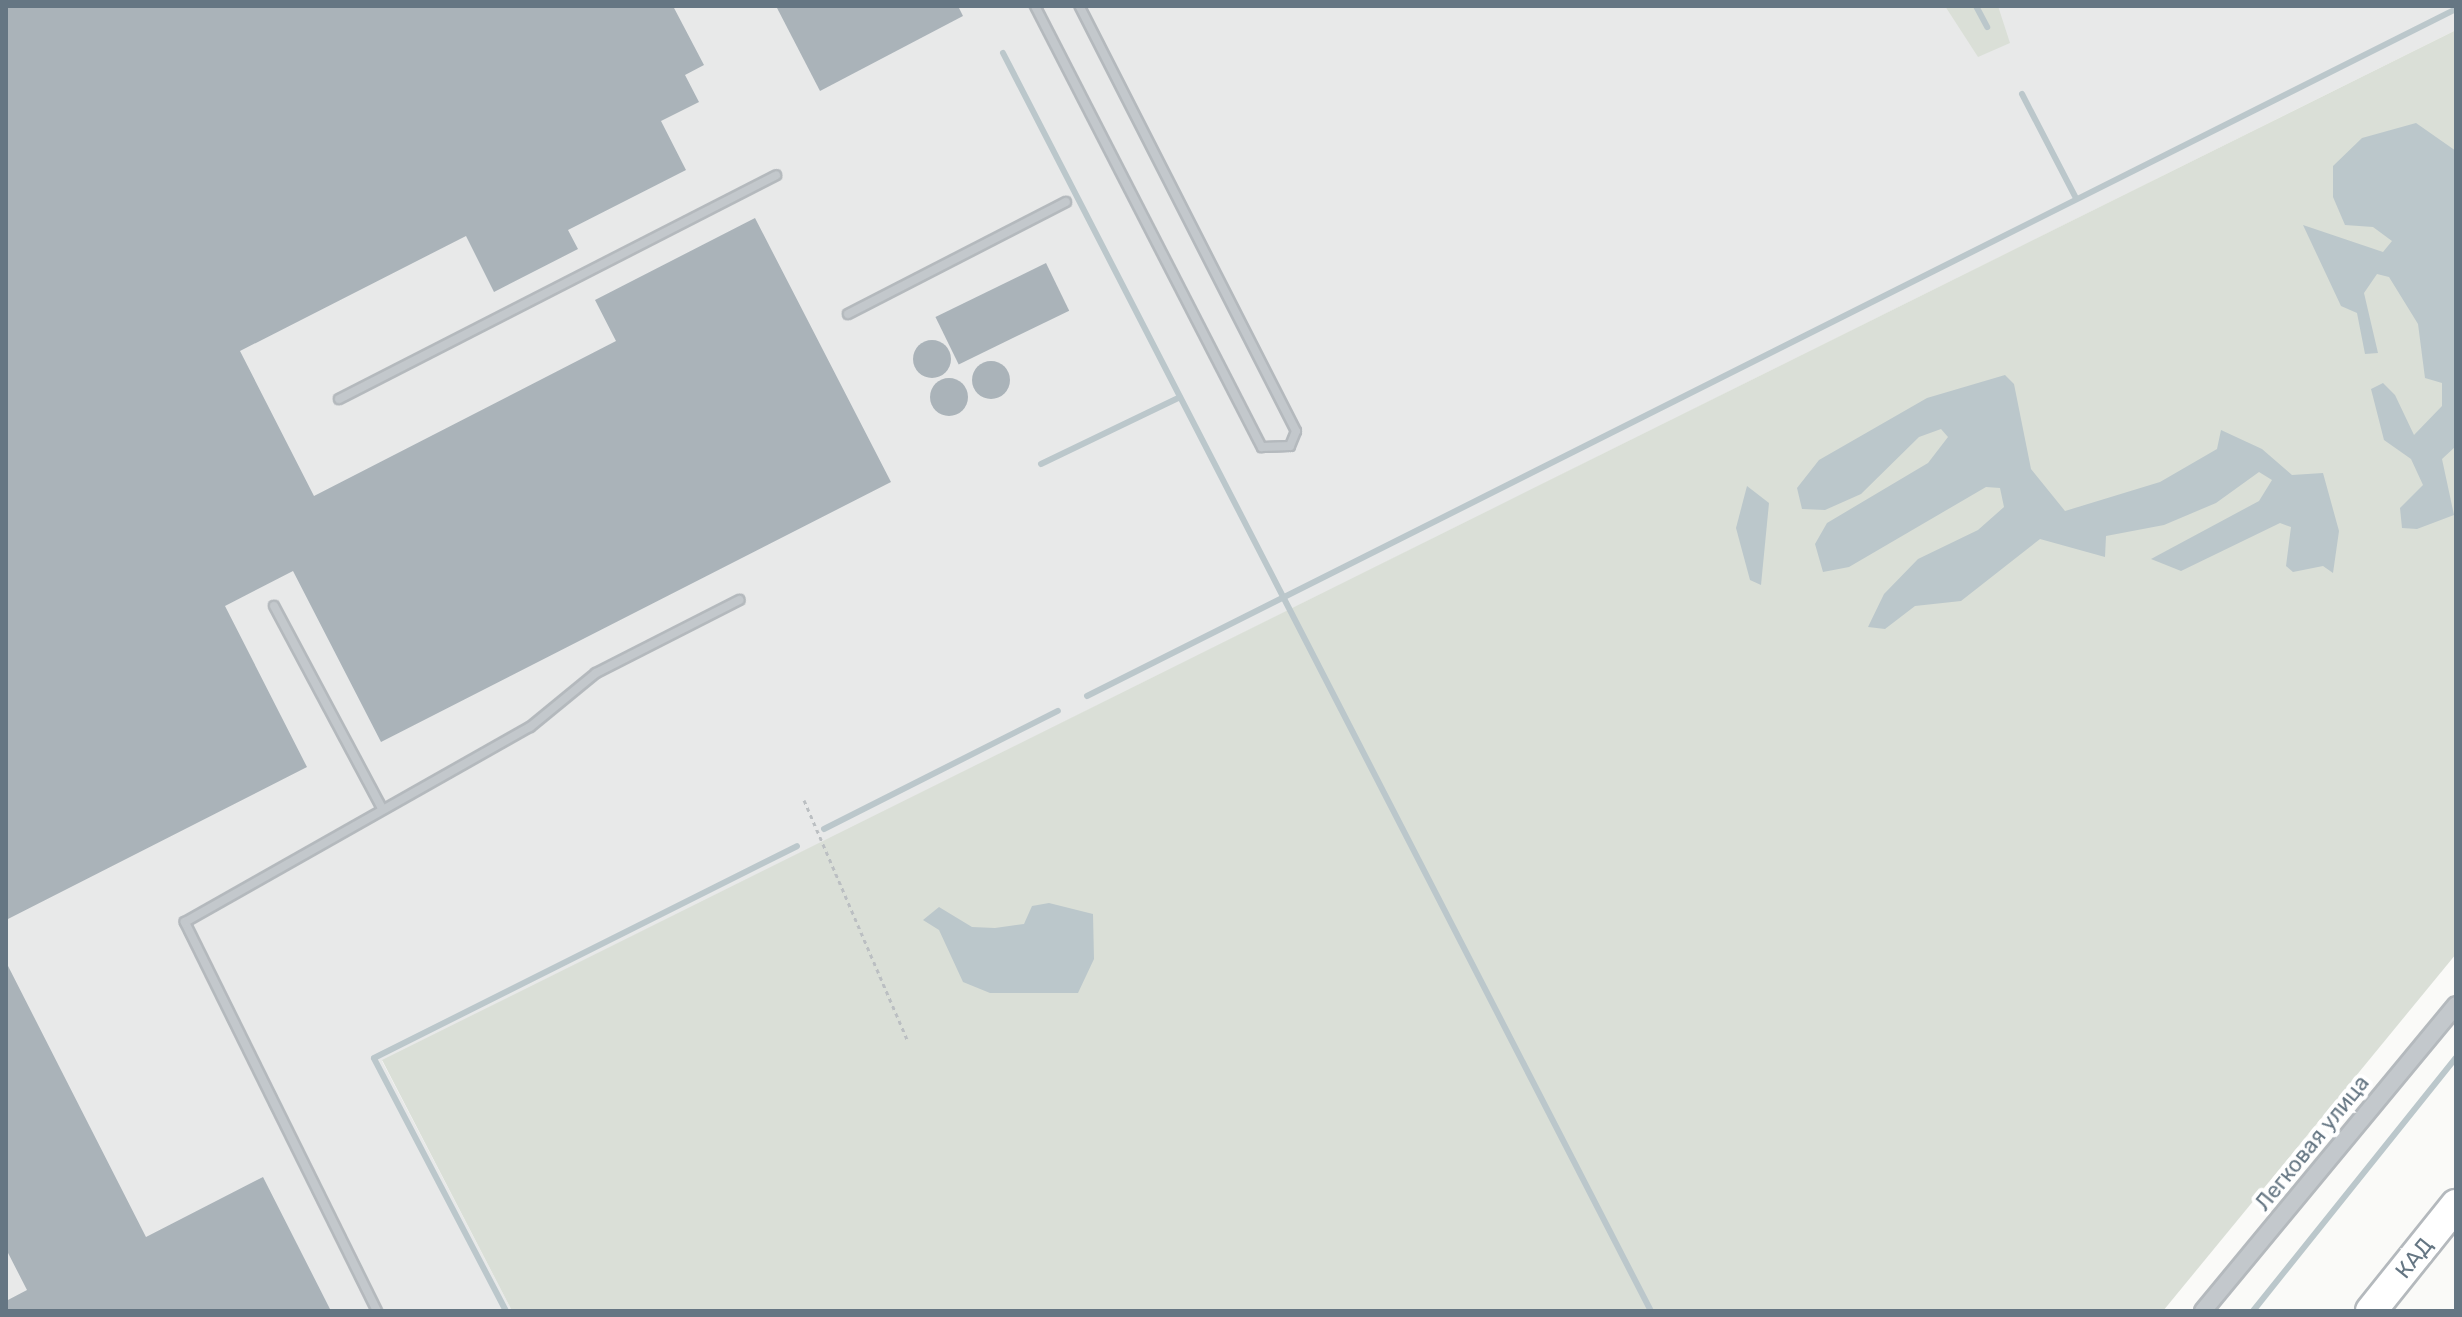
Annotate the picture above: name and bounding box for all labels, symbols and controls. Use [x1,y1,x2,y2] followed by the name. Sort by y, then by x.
[2249,1070,2375,1216] street label: Легковая улица
[2390,1232,2438,1284] street label: КАД

